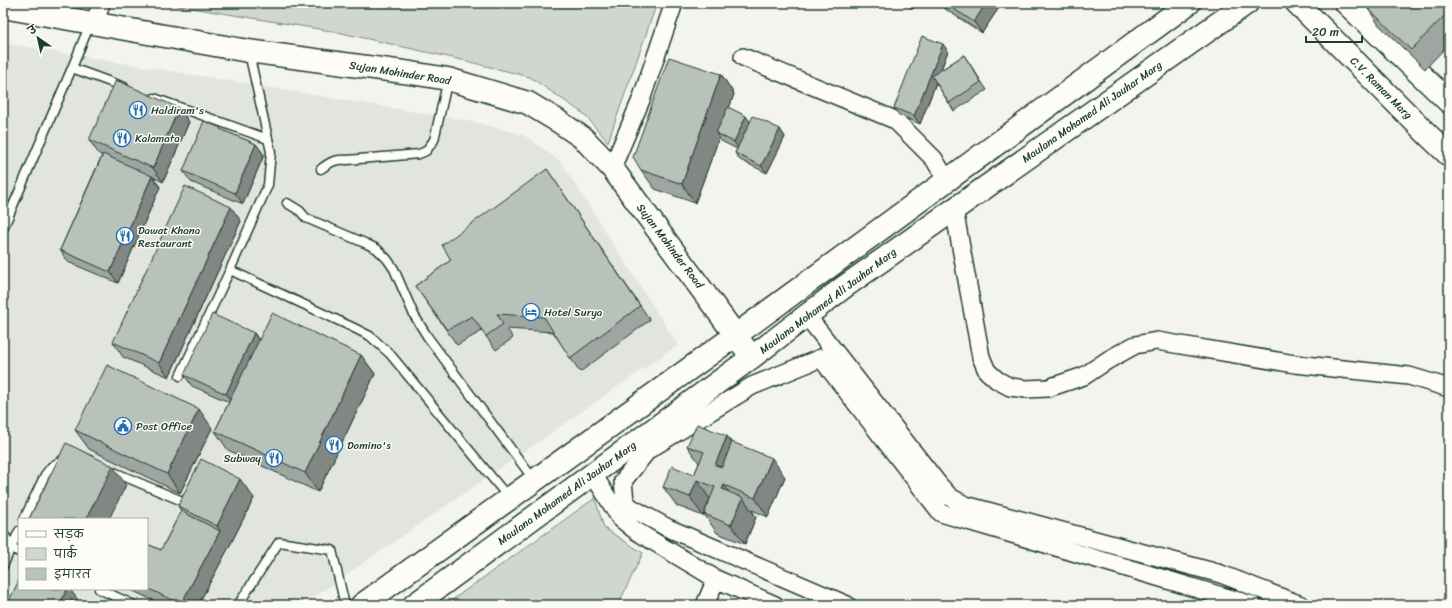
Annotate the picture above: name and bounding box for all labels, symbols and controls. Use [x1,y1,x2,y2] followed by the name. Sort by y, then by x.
[18,18,58,58] north arrow
[1306,18,1362,44] scale bar
[24,19,42,41] text: उ
[1312,21,1339,43] text: 20 m
[1345,52,1417,124] street label: C.V. Raman Marg
[348,56,453,91] street label: Sujan Mohinder Road
[1018,56,1167,168] street label: Maulana Mohamed Ali Jauhar Marg
[128,100,148,120] restaurant icon: Haldiram's
[151,101,205,120] place label: Haldiram's
[112,128,132,148] restaurant icon: Kalamata
[135,129,180,148] place label: Kalamata
[632,199,709,294] street label: Sujan Mohinder Road
[138,221,201,253] place label: Dawat Khana Restaurant
[115,226,135,246] restaurant icon: Dawat Khana Restaurant
[755,243,901,359] street label: Maulana Mohamed Ali Jauhar Marg
[521,302,541,322] hotel icon: Hotel Surya
[544,303,603,322] place label: Hotel Surya
[113,416,133,436] public building icon: Post Office
[136,417,192,436] place label: Post Office
[324,435,344,455] restaurant icon: Domino's
[347,436,391,455] place label: Domino's
[493,436,641,550] street label: Maulana Mohamed Ali Jauhar Marg
[264,448,284,468] restaurant icon: Subway
[223,449,261,468] place label: Subway
[18,518,148,590] legend
[53,523,85,545] text: सड़क
[53,543,78,565] text: पार्क
[54,563,92,585] text: इमारत

